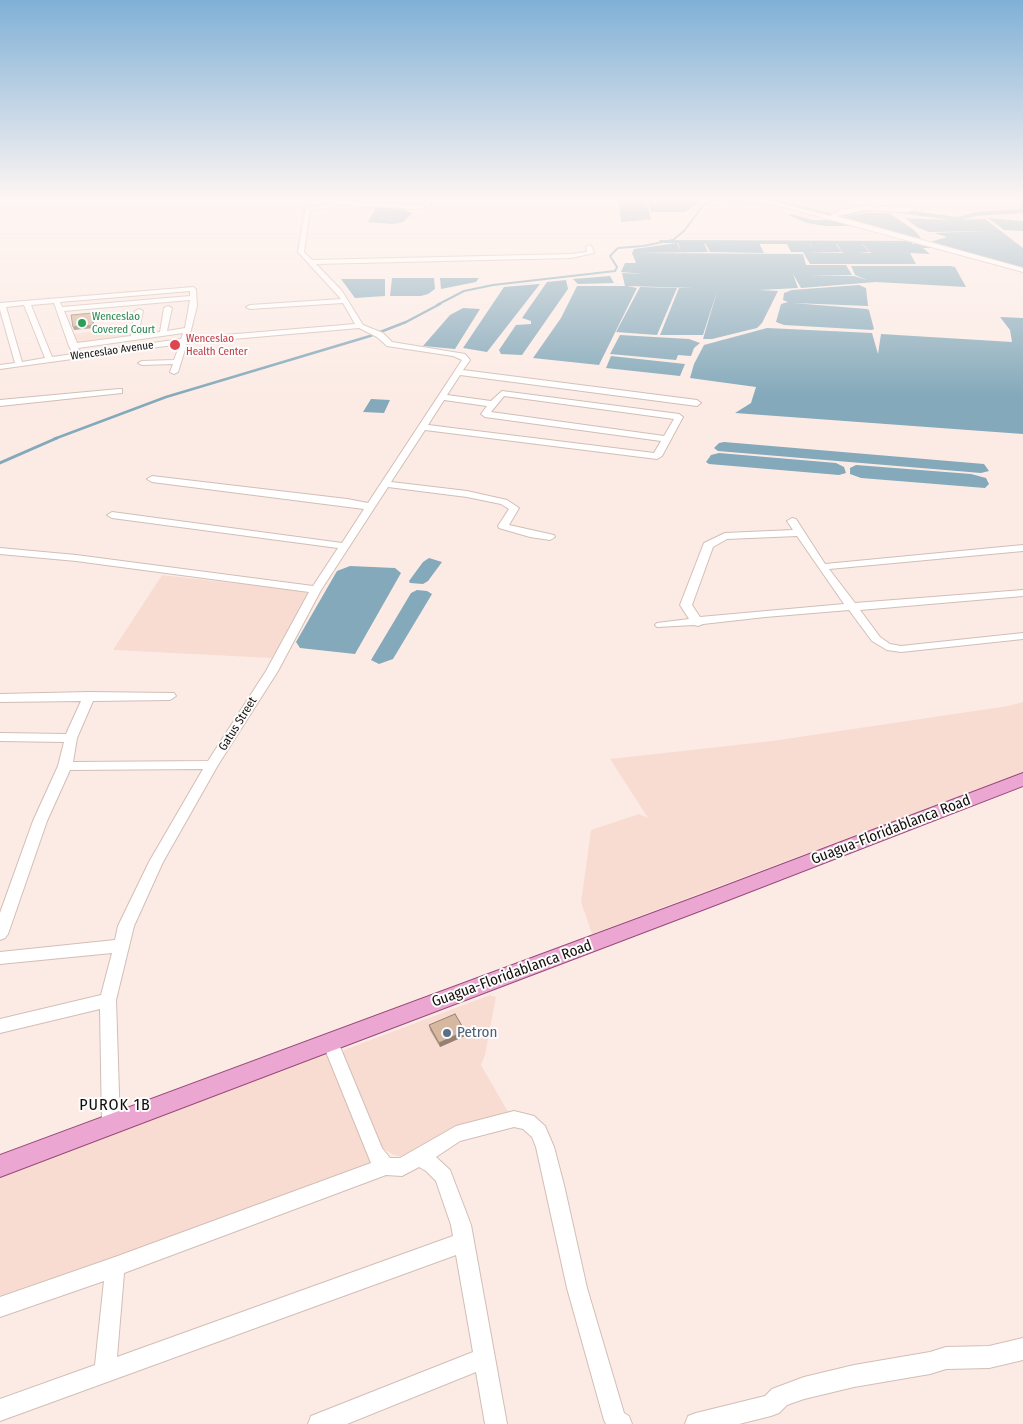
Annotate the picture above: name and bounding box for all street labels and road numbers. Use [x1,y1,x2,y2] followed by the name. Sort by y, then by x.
[70,339,154,363] street label: Wenceslao Avenue
[216,695,260,753] street label: Gatus Street
[809,791,973,869] street label: Guagua-Floridablanca Road
[429,937,595,1011] street label: Guagua-Floridablanca Road

